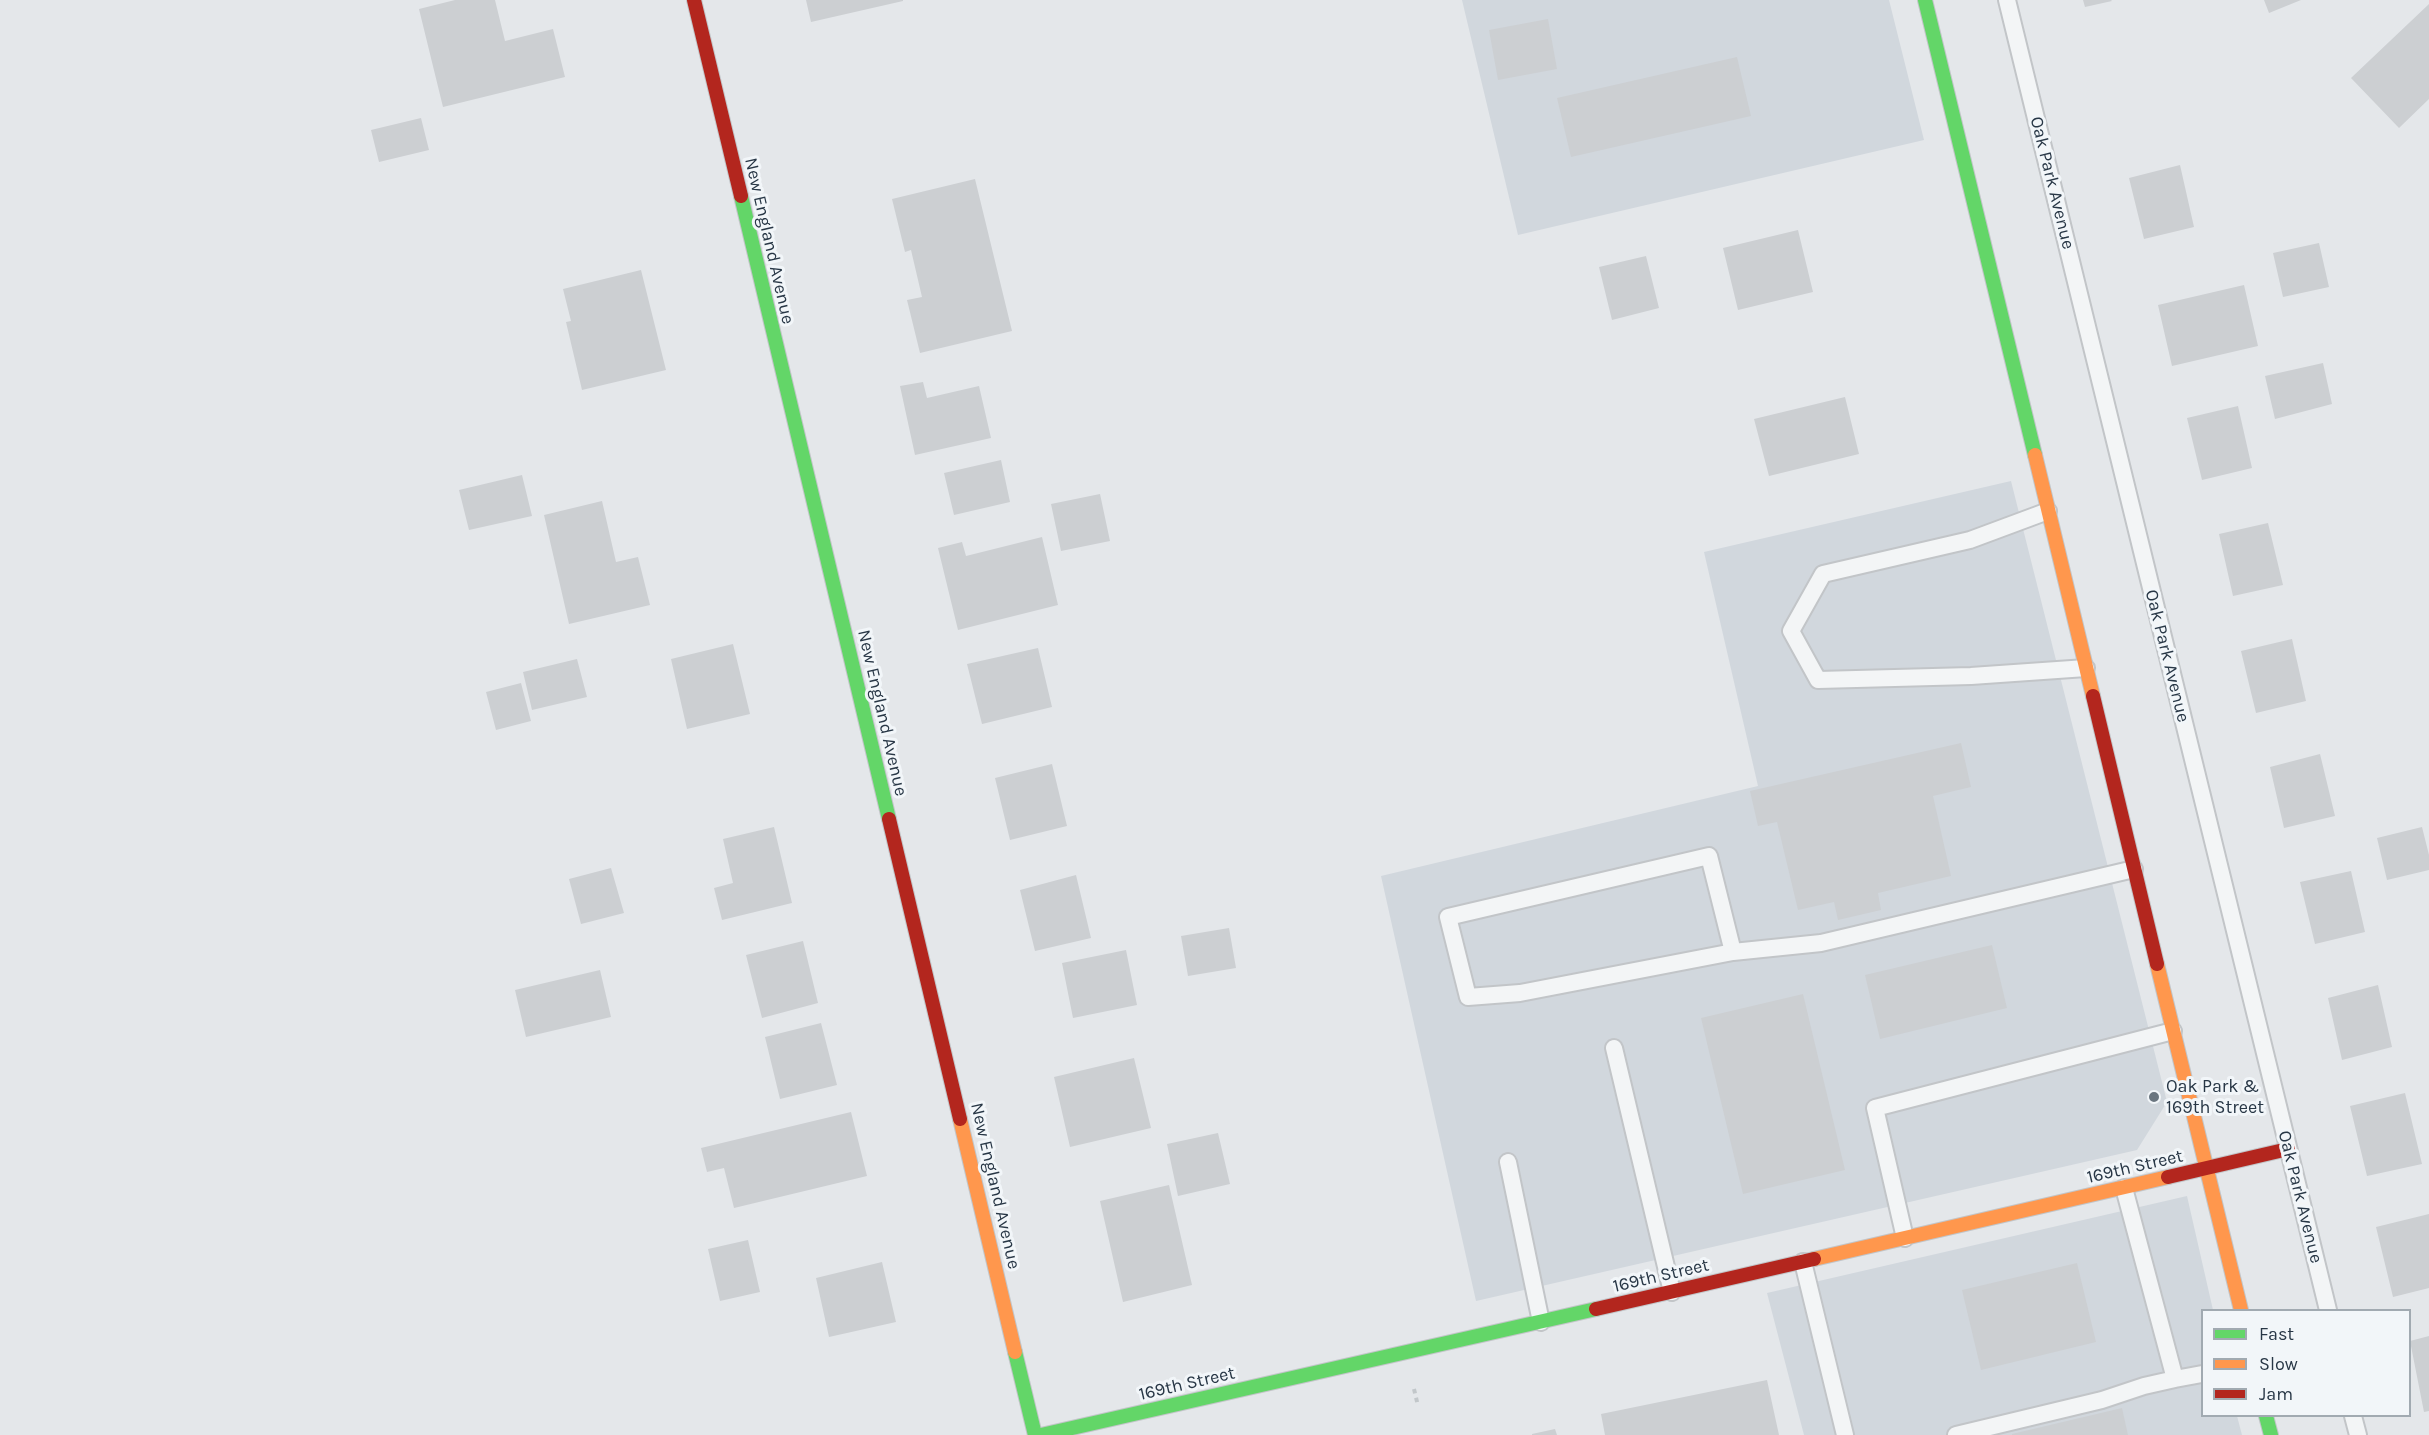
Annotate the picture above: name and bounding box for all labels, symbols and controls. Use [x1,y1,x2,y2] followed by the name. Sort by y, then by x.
[2025,114,2079,252] street label: Oak Park Avenue
[739,156,799,326] street label: New England Avenue
[2140,587,2194,725] street label: Oak Park Avenue
[852,628,912,798] street label: New England Avenue
[2166,1076,2264,1118] place label: Oak Park & 169th Street
[2147,1090,2161,1104] marker: Oak Park & 169th Street
[965,1101,1025,1271] street label: New England Avenue
[2273,1128,2327,1266] street label: Oak Park Avenue
[2085,1145,2185,1189] street label: 169th Street
[1611,1254,1711,1298] street label: 169th Street
[2201,1309,2411,1417] legend
[2259,1323,2294,1345] text: Fast
[2259,1353,2298,1375] text: Slow
[1137,1362,1237,1406] street label: 169th Street
[2259,1383,2293,1405] text: Jam

